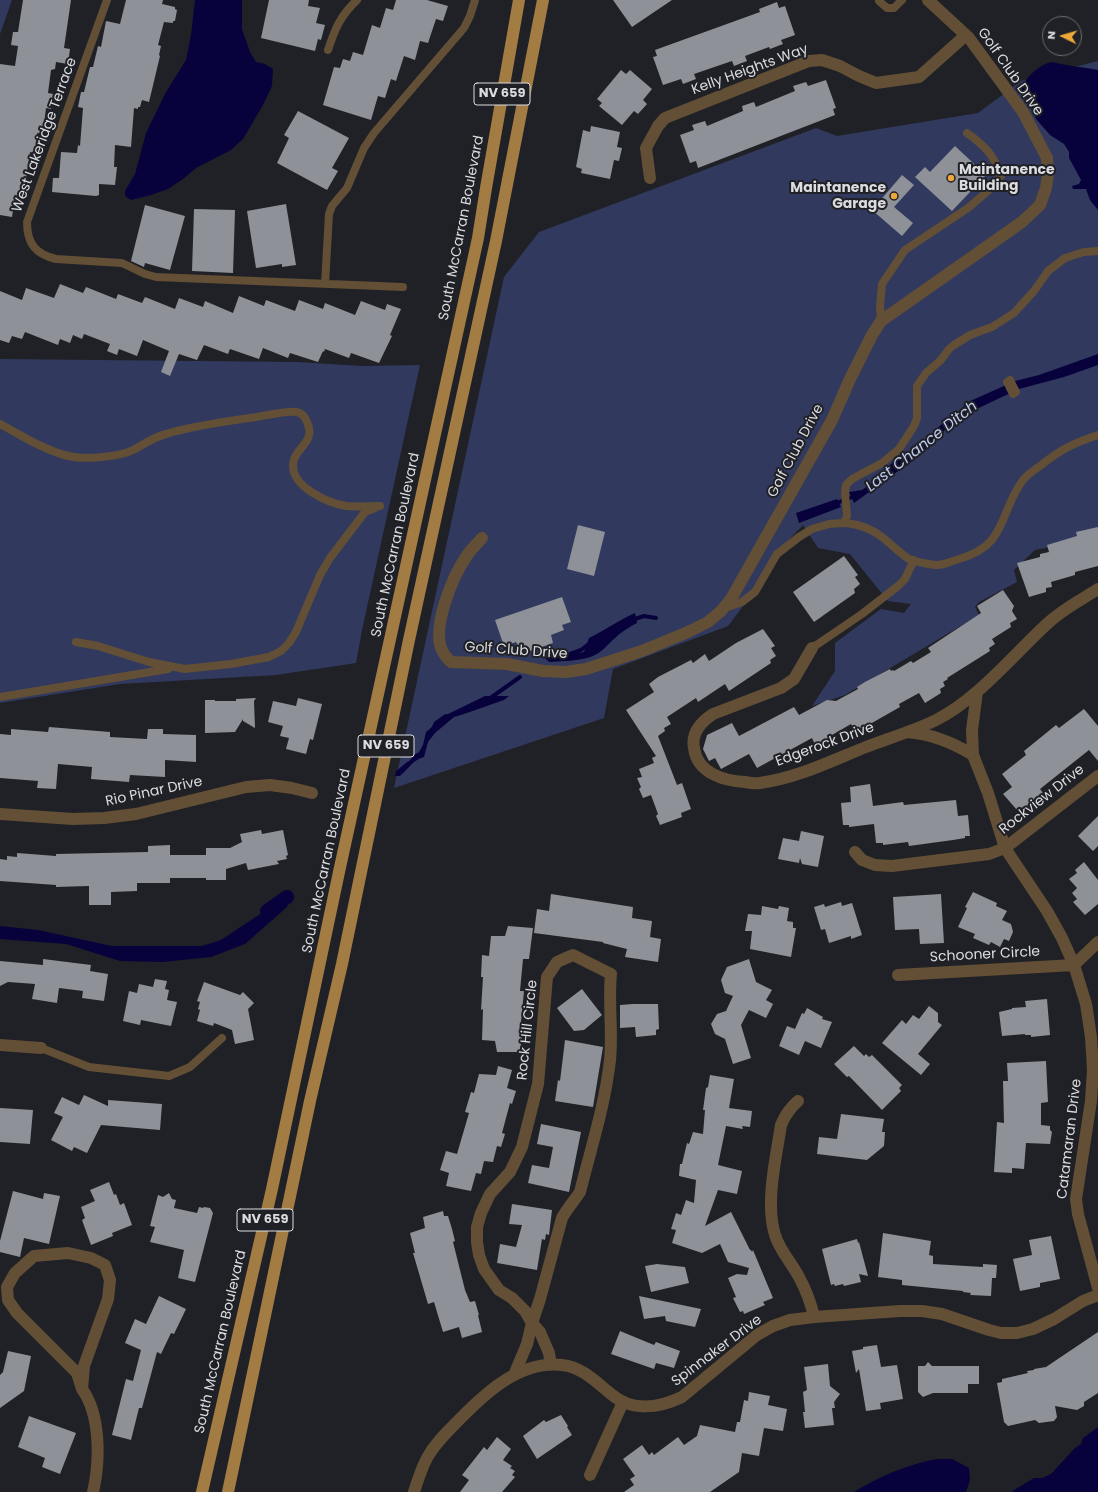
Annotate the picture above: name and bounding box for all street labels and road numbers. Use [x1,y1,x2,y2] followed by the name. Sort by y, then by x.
[974,25,1046,119] street label: Golf Club Drive
[689,41,811,99] street label: Kelly Heights Way
[9,55,81,215] street label: West Lakeridge Terrace
[474,83,530,105] road number: NV 659
[436,134,488,322] street label: South McCarran Boulevard
[764,402,828,500] street label: Golf Club Drive
[368,451,424,639] street label: South McCarran Boulevard
[464,639,568,663] street label: Golf Club Drive
[773,719,877,771] street label: Edgerock Drive
[358,735,414,757] road number: NV 659
[996,762,1088,838] street label: Rockview Drive
[299,767,355,955] street label: South McCarran Boulevard
[104,774,204,810] street label: Rio Pinar Drive
[929,944,1041,966] street label: Schooner Circle
[514,979,542,1081] street label: Rock Hill Circle
[1054,1078,1086,1200] street label: Catamaran Drive
[237,1209,293,1231] road number: NV 659
[192,1249,250,1435] street label: South McCarran Boulevard
[669,1312,765,1390] street label: Spinnaker Drive

